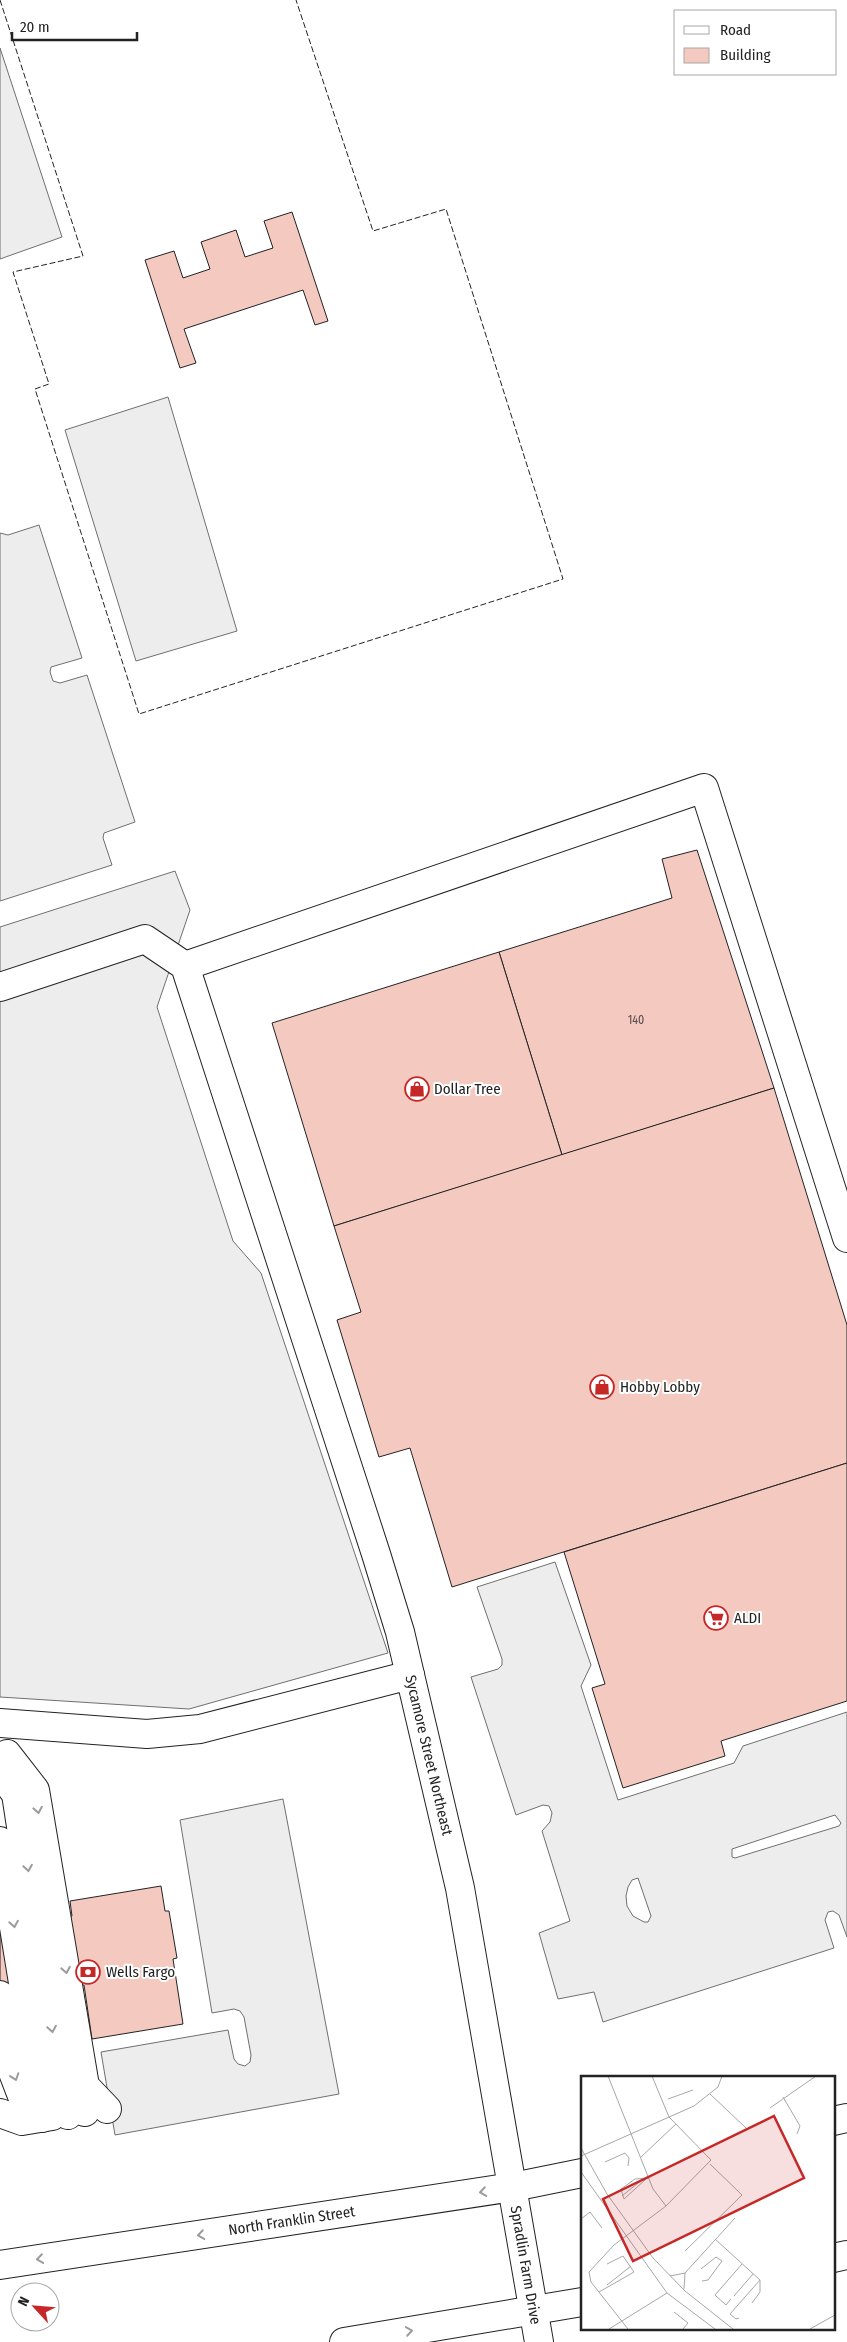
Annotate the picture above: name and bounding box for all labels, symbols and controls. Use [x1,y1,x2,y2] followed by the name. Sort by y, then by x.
[12,10,138,42] scale bar
[674,10,837,75] legend
[20,18,50,36] text: 20 m
[720,21,751,39] text: Road
[720,46,771,64] text: Building
[628,1013,644,1027] house number: 140
[404,1076,430,1102] shop icon: Dollar Tree
[434,1080,501,1098] place label: Dollar Tree
[589,1374,615,1400] shop icon: Hobby Lobby
[620,1378,700,1396] place label: Hobby Lobby
[703,1605,729,1631] supermarket icon: ALDI
[734,1609,761,1627] place label: ALDI
[401,1673,456,1837] street label: Sycamore Street Northeast
[33,1806,43,1814] one-way arrow
[22,1864,32,1873] one-way arrow
[8,1919,18,1928] one-way arrow
[75,1959,101,1985] bank icon: Wells Fargo
[106,1963,175,1981] place label: Wells Fargo
[60,1966,70,1974] one-way arrow
[47,2024,57,2033] one-way arrow
[9,2073,19,2081] one-way arrow
[581,2076,834,2330] inset map
[478,2186,487,2196] one-way arrow
[227,2202,356,2239] street label: North Franklin Street
[506,2204,545,2326] street label: Spradlin Farm Drive
[196,2229,204,2240] one-way arrow
[36,2253,44,2264] one-way arrow
[10,2282,60,2332] north arrow
[14,2294,33,2309] text: N
[405,2327,413,2337] one-way arrow

